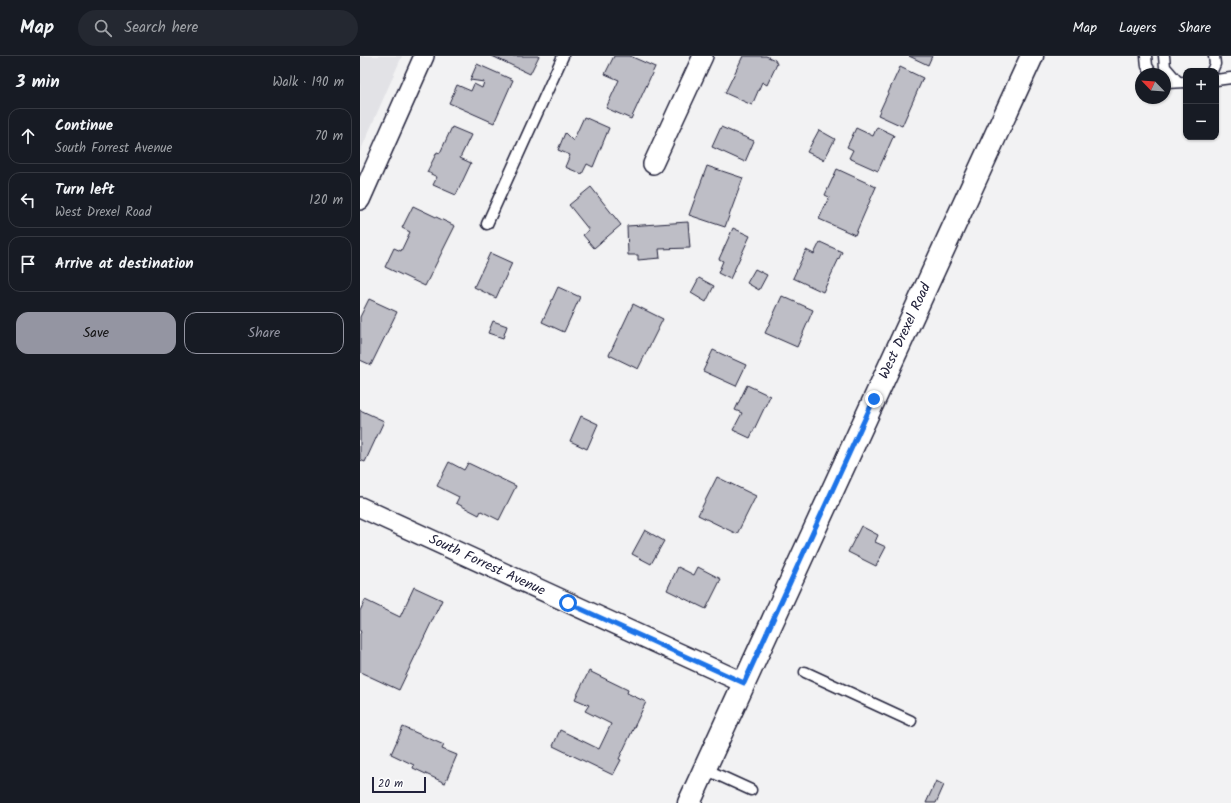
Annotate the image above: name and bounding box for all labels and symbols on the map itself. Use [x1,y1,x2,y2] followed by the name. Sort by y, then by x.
[1135,68,1171,104] north arrow
[873,278,937,383] street label: West Drexel Road
[865,390,883,408] route end
[425,528,550,602] street label: South Forrest Avenue
[559,594,577,612] route start
[372,775,426,794] scale bar

